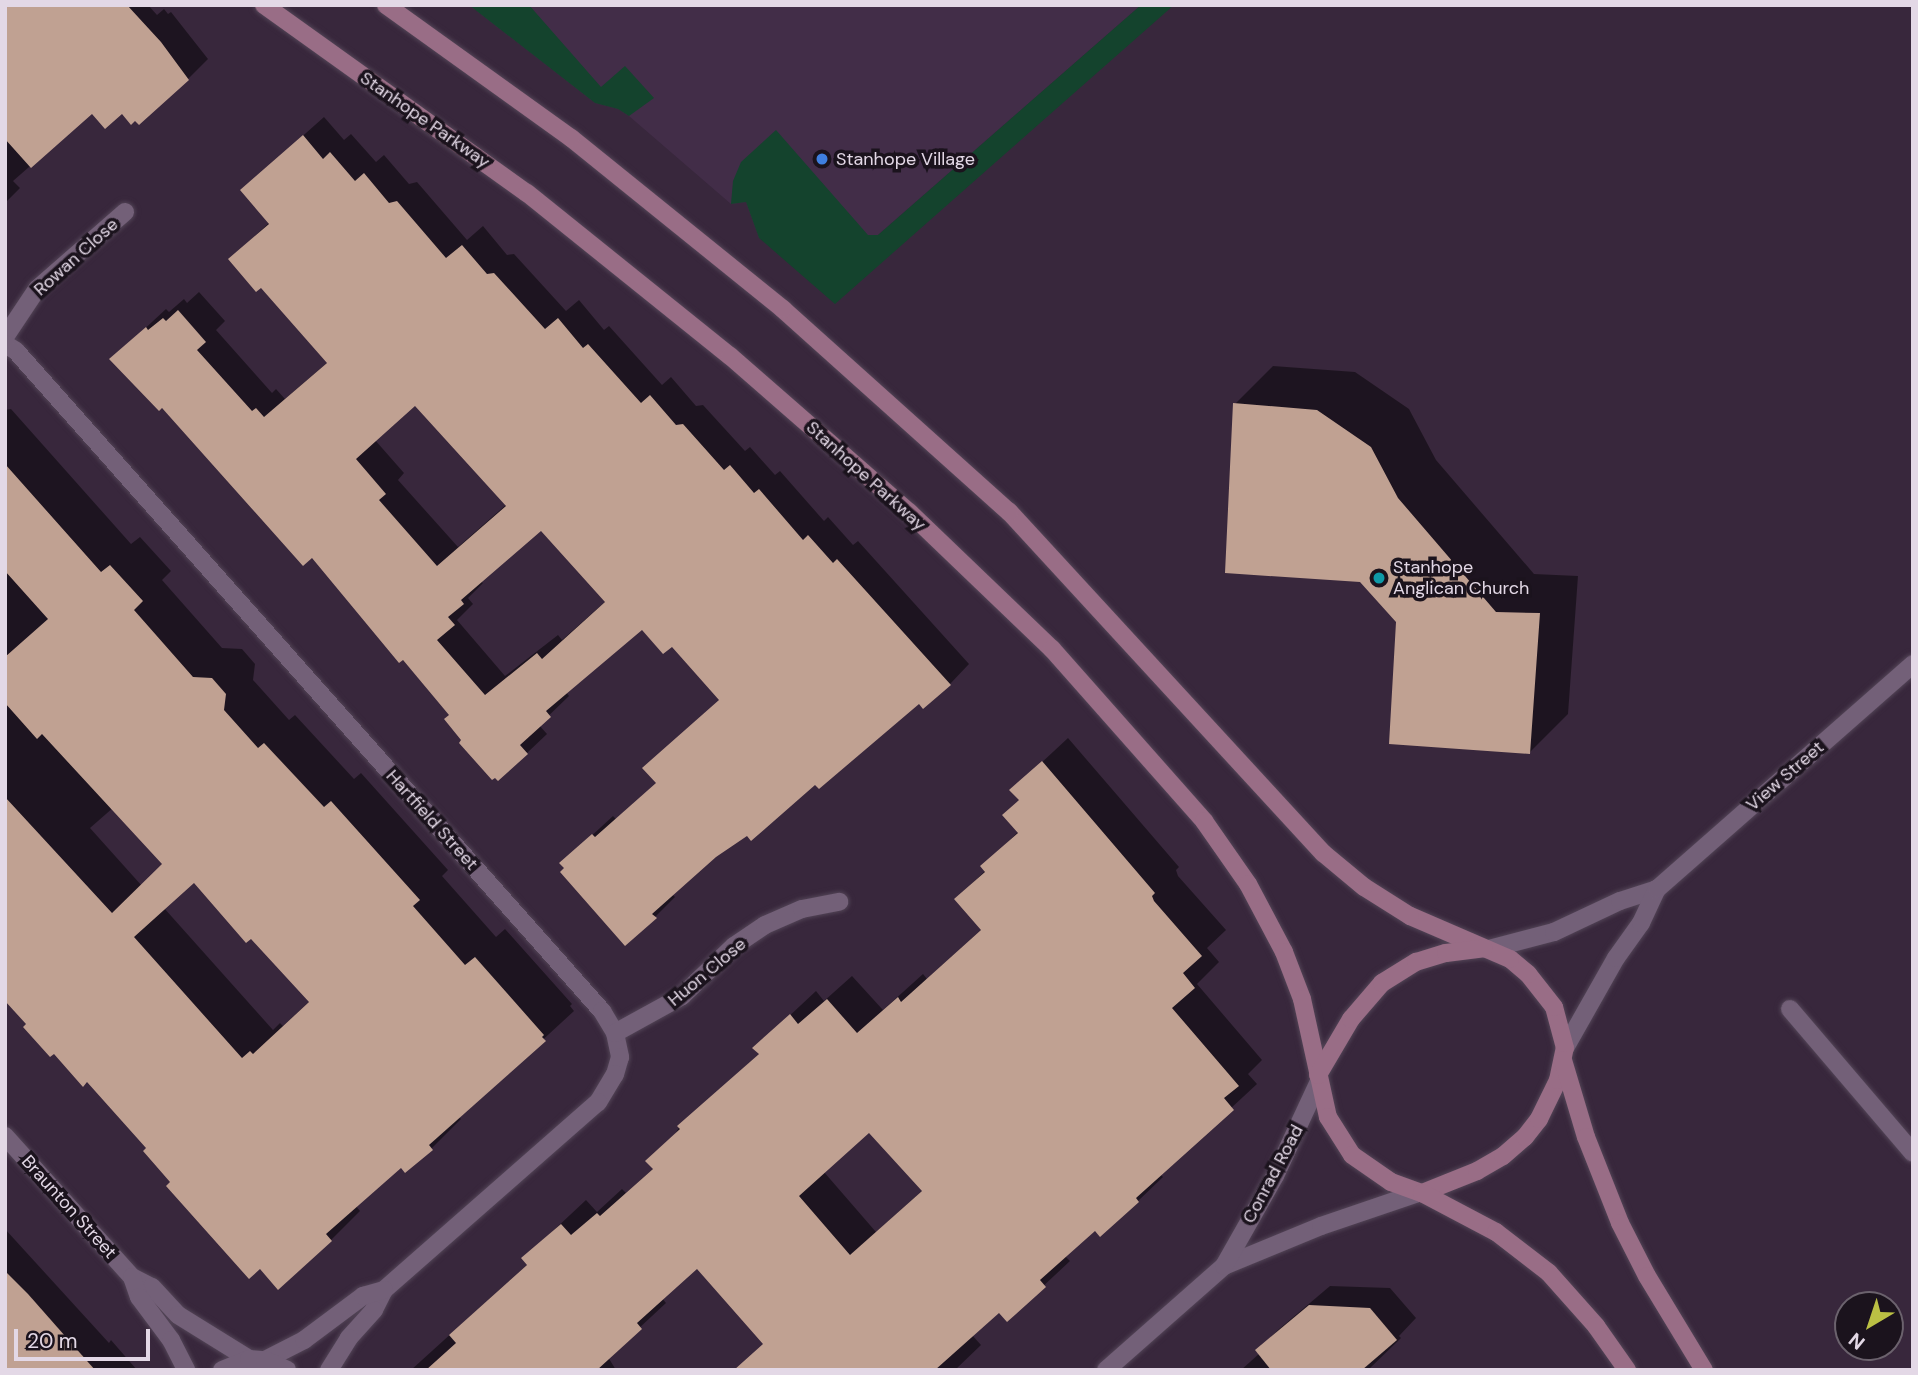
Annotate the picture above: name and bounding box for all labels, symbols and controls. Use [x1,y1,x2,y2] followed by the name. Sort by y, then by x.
[356,67,494,173] street label: Stanhope Parkway
[836,148,975,170] place label: Stanhope Village
[814,151,830,167] marker: Stanhope Village
[30,214,122,300] street label: Rowan Close
[802,417,930,535] street label: Stanhope Parkway
[1393,557,1529,600] place label: Stanhope Anglican Church
[1371,570,1387,586] marker: Stanhope Anglican Church
[1742,736,1828,816] street label: View Street
[381,766,483,874] street label: Hartfield Street
[664,933,750,1011] street label: Huon Close
[1238,1121,1308,1227] street label: Conrad Road
[17,1151,121,1263] street label: Braunton Street
[1834,1291,1904,1361] north arrow
[18,1316,154,1360] scale bar
[27,1327,78,1355] text: 20 m
[1843,1327,1870,1355] text: N

